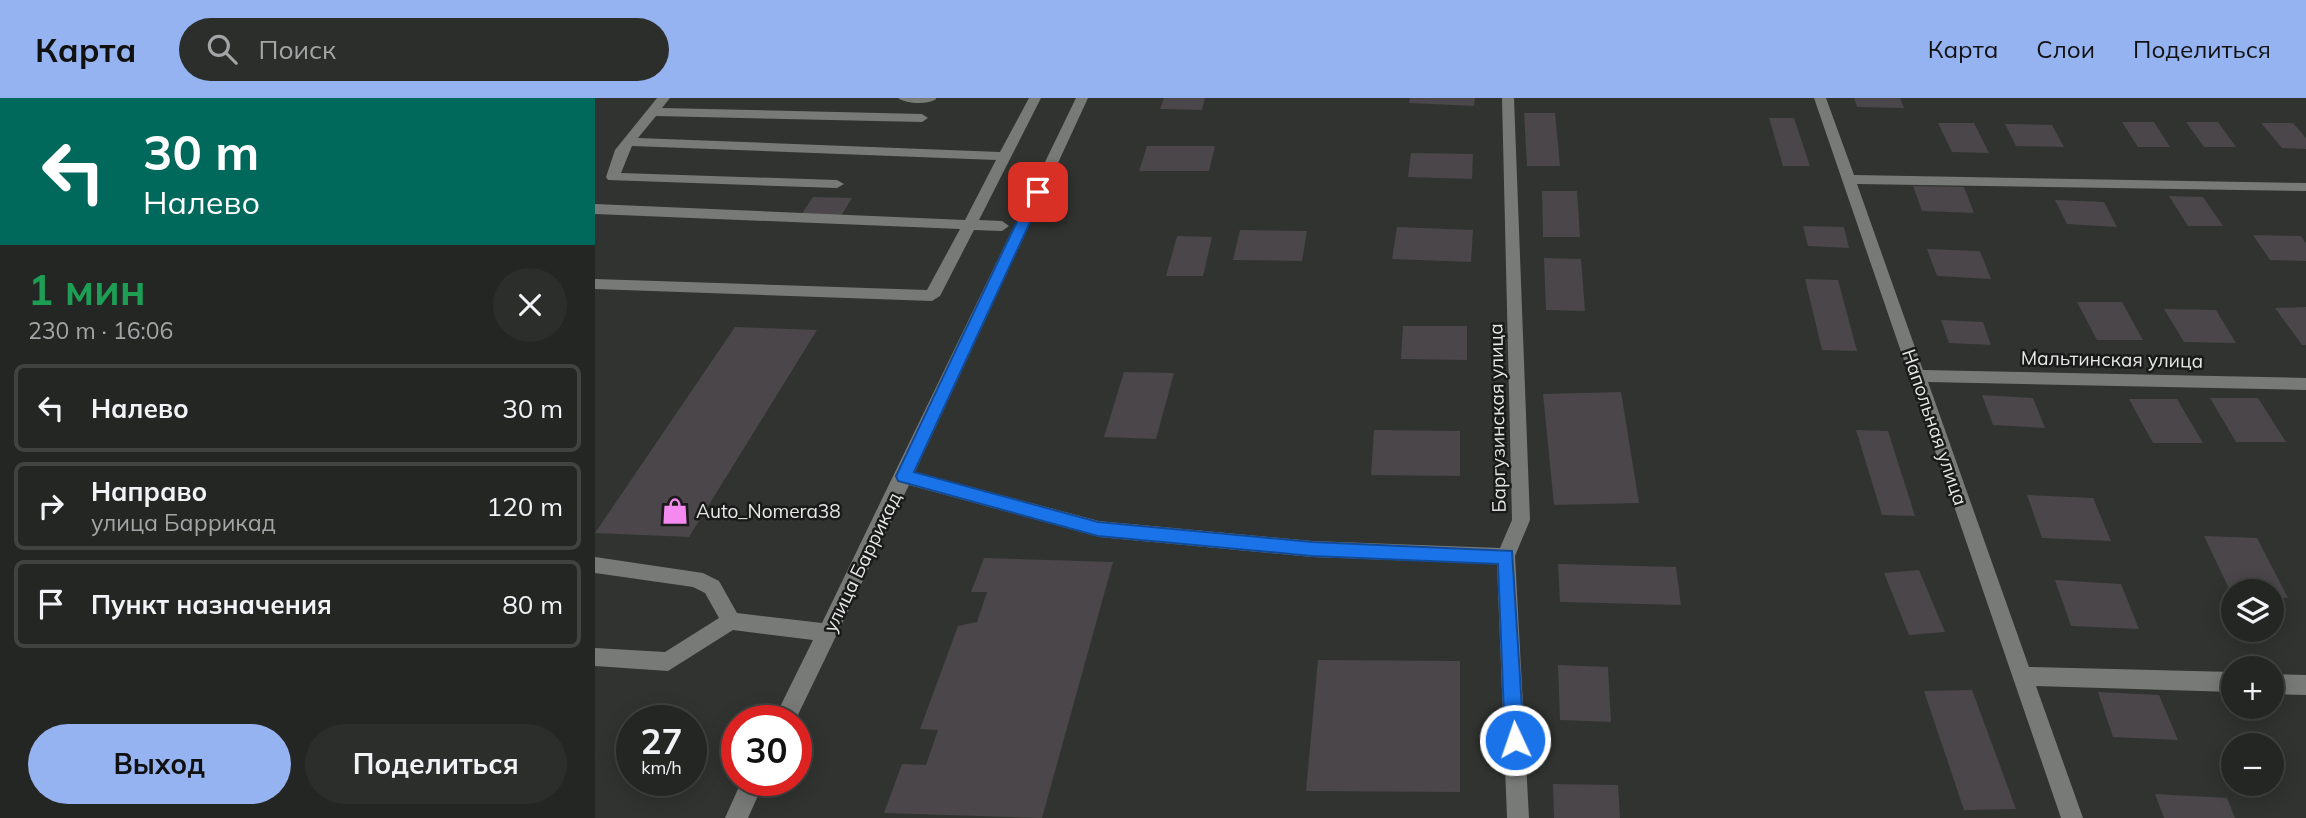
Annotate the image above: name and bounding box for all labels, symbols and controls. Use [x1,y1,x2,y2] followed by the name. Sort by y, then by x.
[179,18,669,81] search box
[35,29,137,70] text: Карта
[203,30,241,68] icon: search
[259,33,336,66] text: Поиск
[1928,34,1998,64] text: Карта
[2036,34,2095,64] text: Слои
[2133,34,2271,64] text: Поделиться
[143,121,259,182] text: 30 m
[28,126,119,217] icon: left
[1008,162,1068,222] pin
[1019,173,1057,211] icon: arrive
[143,182,260,222] text: Налево
[28,263,146,316] text: 1 мин
[493,268,567,342] button: close
[28,316,173,345] text: 230 m · 16:06
[1483,323,1511,513] street label: Баргузинская улица
[2021,345,2203,373] street label: Мальтинская улица
[1897,346,1973,508] street label: Напольная улица
[32,389,70,427] icon: left
[91,392,189,425] text: Налево
[502,392,563,425] text: 30 m
[91,475,207,508] text: Направо
[32,487,70,525] icon: right
[818,488,906,636] street label: улица Баррикад
[487,490,563,523] text: 120 m
[660,496,690,526] shop icon: Auto_Nomera38
[696,499,841,523] place label: Auto_Nomera38
[91,508,276,537] text: улица Баррикад
[2221,579,2284,796] map controls
[2221,579,2284,642] button: layers
[32,585,70,623] icon: arrive
[91,588,332,621] text: Пункт назначения
[502,588,563,621] text: 80 m
[2221,656,2284,719] button: +
[1478,703,1552,777] position arrow
[721,705,812,796] speed limit sign: 30
[640,719,683,763] text: 27
[28,724,291,804] button: Выход
[305,724,567,804] button: Поделиться
[2221,733,2284,796] button: −
[641,756,682,779] text: km/h

